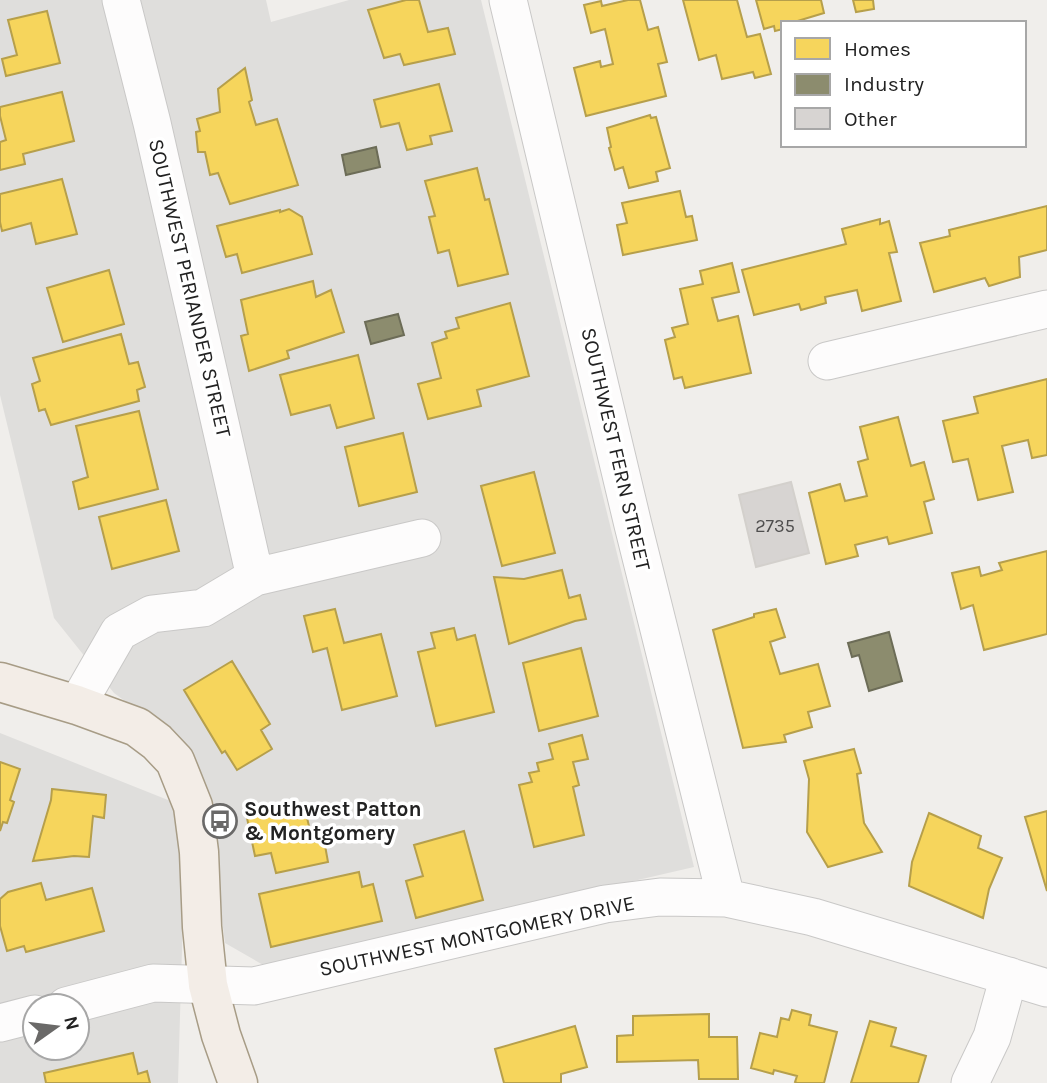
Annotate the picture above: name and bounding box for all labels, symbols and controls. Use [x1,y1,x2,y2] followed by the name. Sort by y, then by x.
[781,21,1026,147] legend
[844,37,911,61] text: Homes
[844,72,924,96] text: Industry
[844,107,897,131] text: Other
[144,136,236,440] street label: SOUTHWEST PERIANDER STREET
[576,325,656,573] street label: SOUTHWEST FERN STREET
[755,515,795,537] house number: 2735
[244,797,422,845] place label: Southwest Patton & Montgomery
[201,802,239,840] bus stop icon: Southwest Patton & Montgomery
[317,891,637,981] street label: SOUTHWEST MONTGOMERY DRIVE
[21,992,91,1062] north arrow
[59,1014,84,1032] text: N

